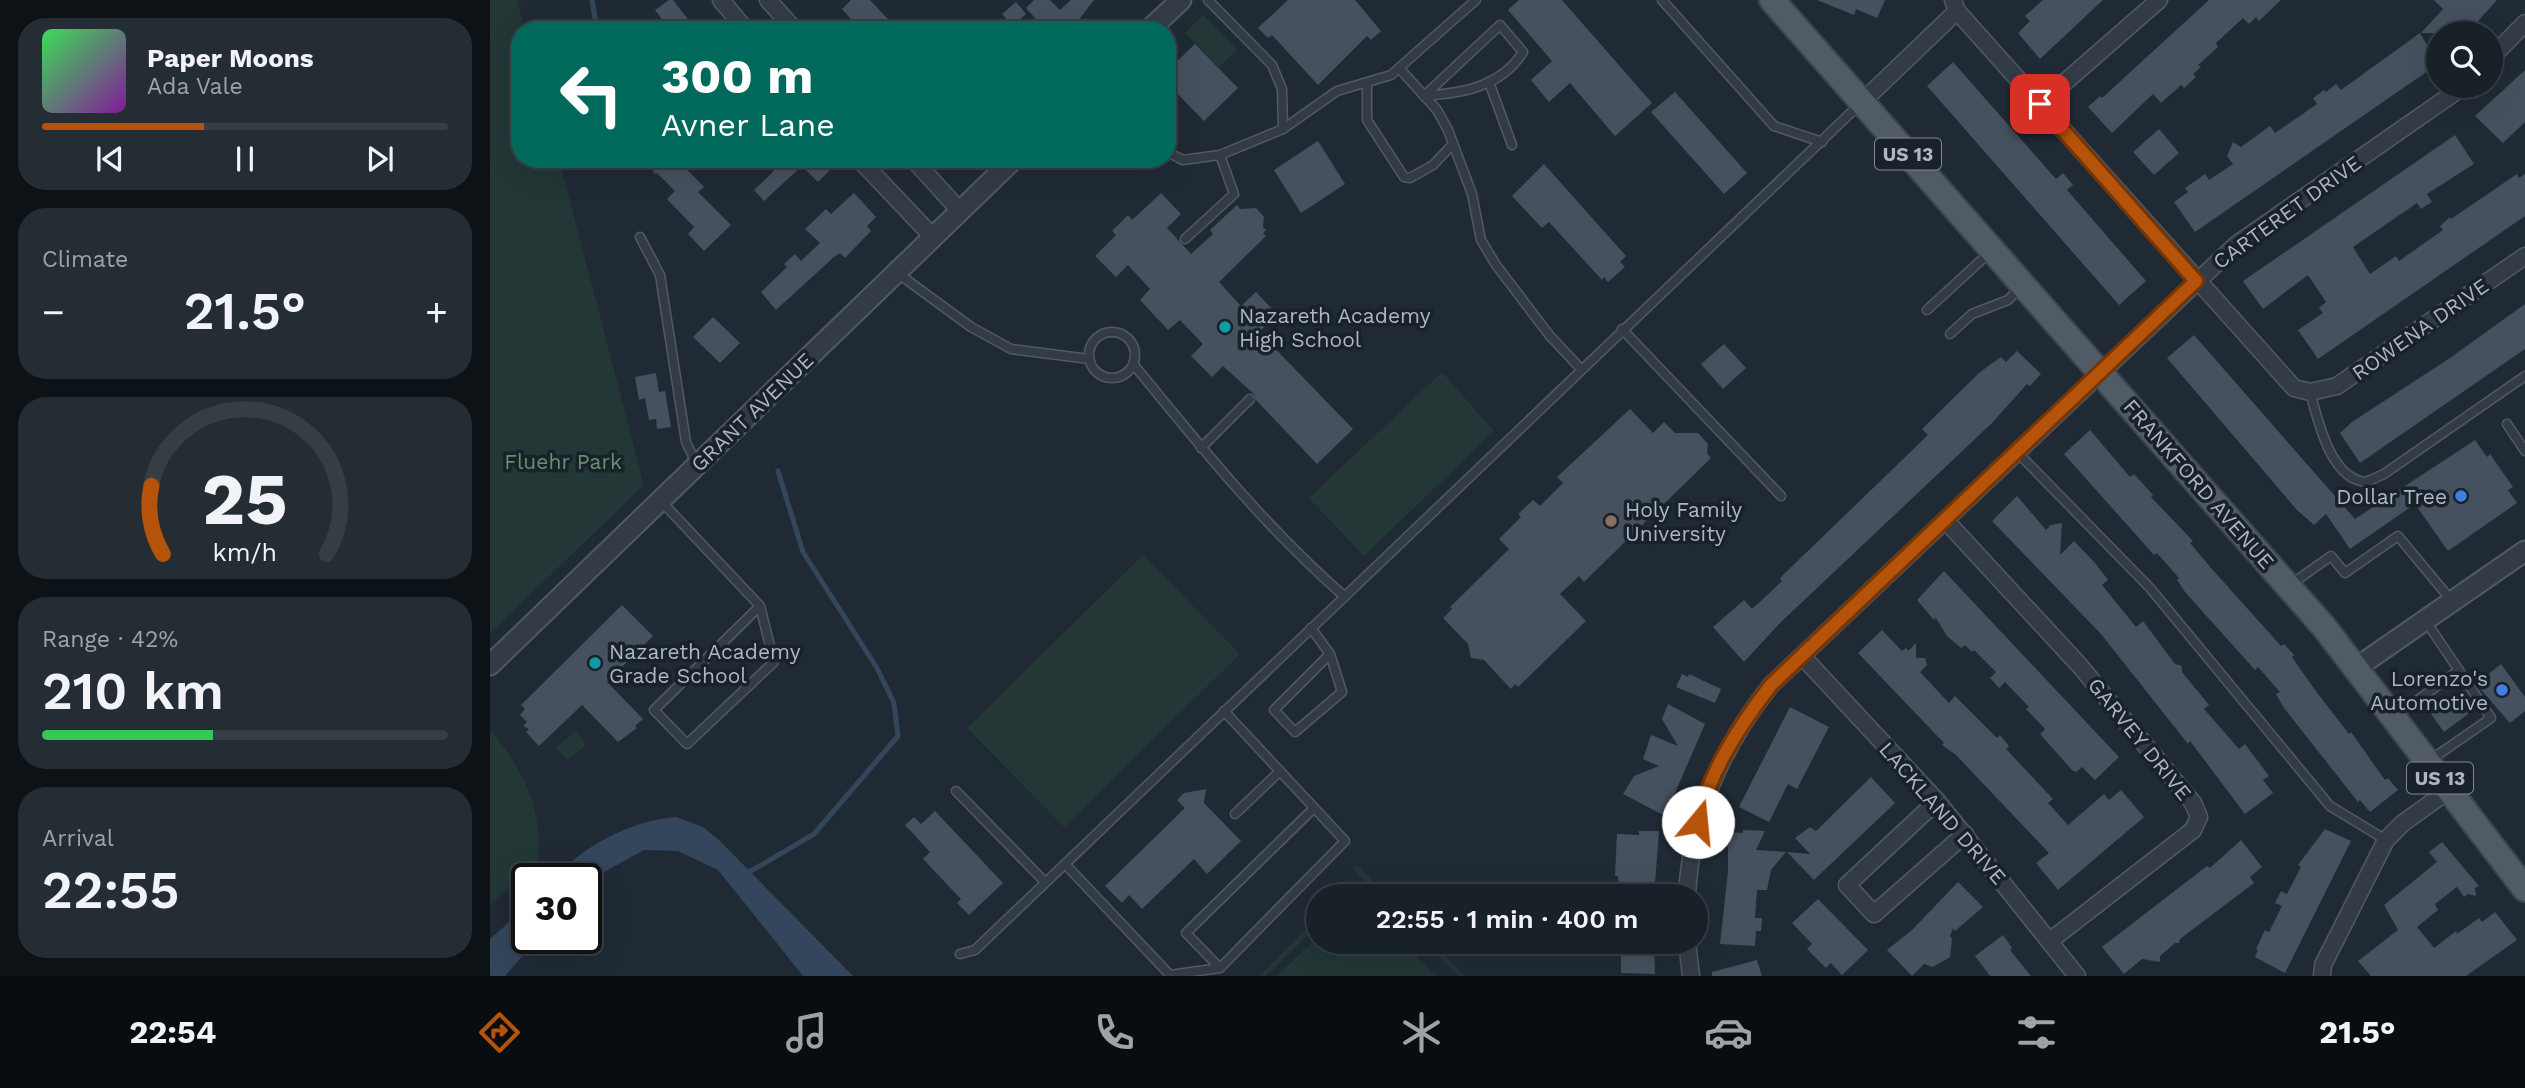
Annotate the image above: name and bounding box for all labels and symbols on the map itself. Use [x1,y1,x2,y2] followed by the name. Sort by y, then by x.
[2010,74,2070,134] pin
[1875,138,1941,170] road number: US 13
[2208,150,2366,274] street label: CARTERET DRIVE
[2347,273,2493,385] street label: ROWENA DRIVE
[1239,303,1431,352] place label: Nazareth Academy High School
[1217,319,1233,335] marker: Nazareth Academy High School
[686,347,818,477] street label: GRANT AVENUE
[2118,394,2280,574] street label: FRANKFORD AVENUE
[504,449,622,474] park label: Fluehr Park
[2336,484,2447,509] place label: Dollar Tree
[2453,488,2469,504] marker: Dollar Tree
[1625,497,1742,546] place label: Holy Family University
[1603,513,1619,529] marker: Holy Family University
[609,639,801,688] place label: Nazareth Academy Grade School
[587,655,603,671] marker: Nazareth Academy Grade School
[2370,666,2488,715] place label: Lorenzo's Automotive
[2083,673,2197,805] street label: GARVEY DRIVE
[2494,682,2510,698] marker: Lorenzo's Automotive
[1874,737,2012,889] street label: LACKLAND DRIVE
[2407,762,2473,793] road number: US 13
[1661,785,1735,859] position arrow
[511,863,602,954] speed limit sign: 30

